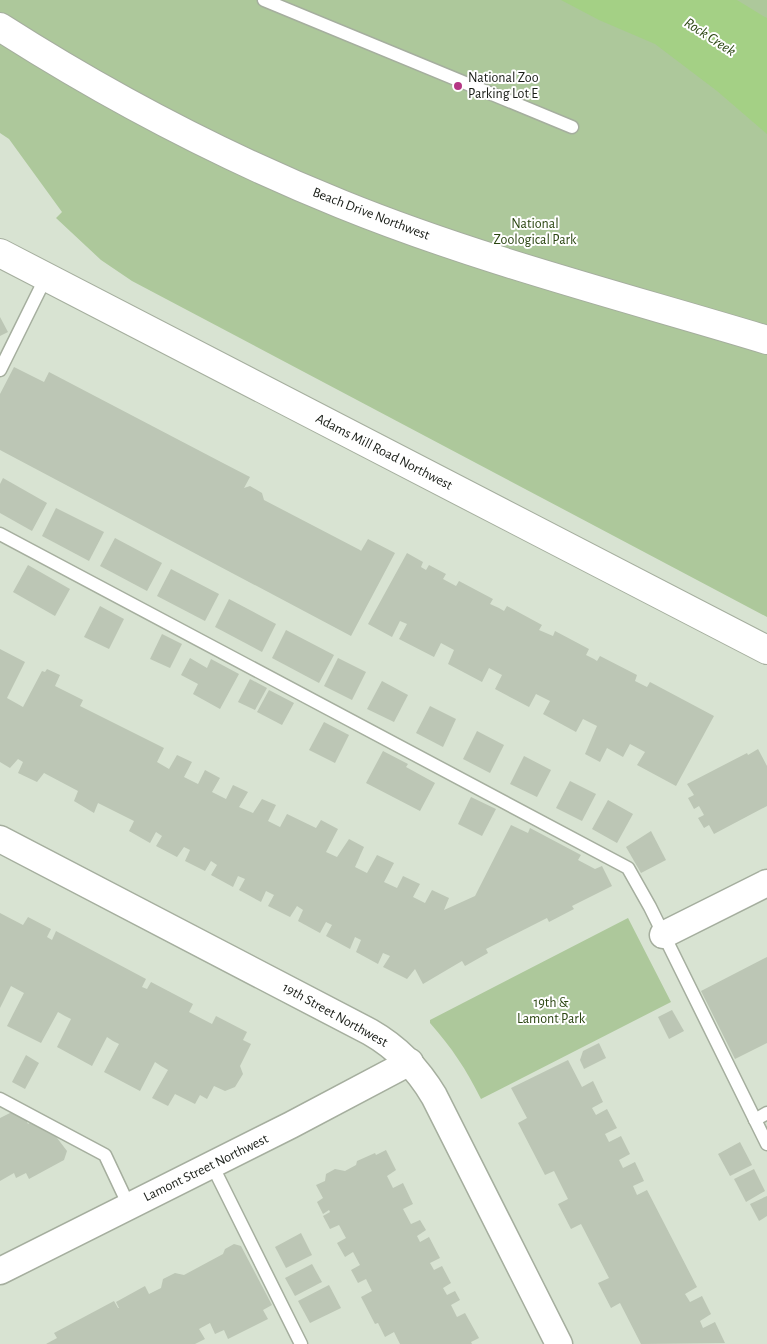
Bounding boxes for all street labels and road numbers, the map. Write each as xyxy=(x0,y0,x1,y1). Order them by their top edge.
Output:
street label: Beach Drive Northwest xyxy=(311,185,432,243)
street label: Adams Mill Road Northwest xyxy=(313,411,455,493)
street label: 19th Street Northwest xyxy=(280,980,390,1050)
street label: Lamont Street Northwest xyxy=(141,1132,271,1204)

